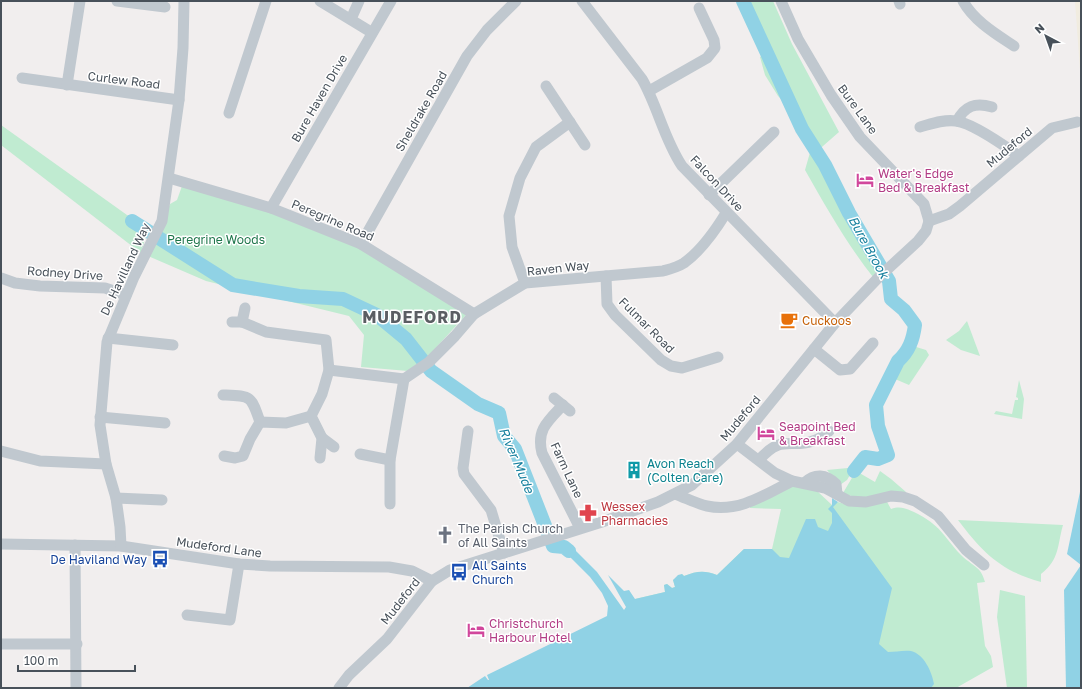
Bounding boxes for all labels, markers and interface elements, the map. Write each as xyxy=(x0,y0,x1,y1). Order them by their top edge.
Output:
north arrow xyxy=(1026,16,1066,56)
text: N xyxy=(1032,20,1047,36)
street label: Bure Haven Drive xyxy=(288,51,350,145)
street label: Curlew Road xyxy=(87,68,161,92)
street label: Sheldrake Road xyxy=(392,68,450,154)
street label: Bure Lane xyxy=(835,81,881,137)
street label: Mudeford xyxy=(983,124,1035,170)
street label: Falcon Drive xyxy=(687,152,747,214)
place label: Water's Edge Bed & Breakfast xyxy=(878,166,970,195)
hotel icon: Water's Edge Bed & Breakfast xyxy=(855,170,875,190)
street label: Peregrine Road xyxy=(289,196,377,244)
water label: Bure Brook xyxy=(845,213,893,282)
street label: De Havilland Way xyxy=(97,220,153,318)
park label: Peregrine Woods xyxy=(167,232,265,247)
street label: Raven Way xyxy=(526,257,590,279)
street label: Rodney Drive xyxy=(26,263,104,283)
street label: Fulmar Road xyxy=(616,294,678,356)
district label: MUDEFORD xyxy=(362,307,462,327)
cafe icon: Cuckoos xyxy=(779,310,799,330)
place label: Cuckoos xyxy=(802,313,851,328)
street label: Mudeford xyxy=(717,392,763,444)
place label: Seapoint Bed & Breakfast xyxy=(779,419,856,448)
hotel icon: Seapoint Bed & Breakfast xyxy=(756,423,776,443)
water label: River Mude xyxy=(496,425,539,497)
street label: Farm Lane xyxy=(548,440,587,500)
place label: Avon Reach (Colten Care) xyxy=(647,456,724,485)
building icon: Avon Reach (Colten Care) xyxy=(624,460,644,480)
place label: Wessex Pharmacies xyxy=(601,499,668,528)
pharmacy icon: Wessex Pharmacies xyxy=(578,503,598,523)
place label: The Parish Church of All Saints xyxy=(458,521,563,550)
church icon: The Parish Church of All Saints xyxy=(435,525,455,545)
street label: Mudeford Lane xyxy=(175,534,263,560)
bus stop icon: De Haviland Way xyxy=(150,549,170,569)
place label: De Haviland Way xyxy=(50,552,147,567)
place label: All Saints Church xyxy=(472,558,527,587)
bus stop icon: All Saints Church xyxy=(449,562,469,582)
street label: Mudeford xyxy=(377,575,423,627)
place label: Christchurch Harbour Hotel xyxy=(489,616,571,645)
hotel icon: Christchurch Harbour Hotel xyxy=(466,620,486,640)
scale bar xyxy=(18,647,135,673)
text: 100 m xyxy=(24,653,58,668)

